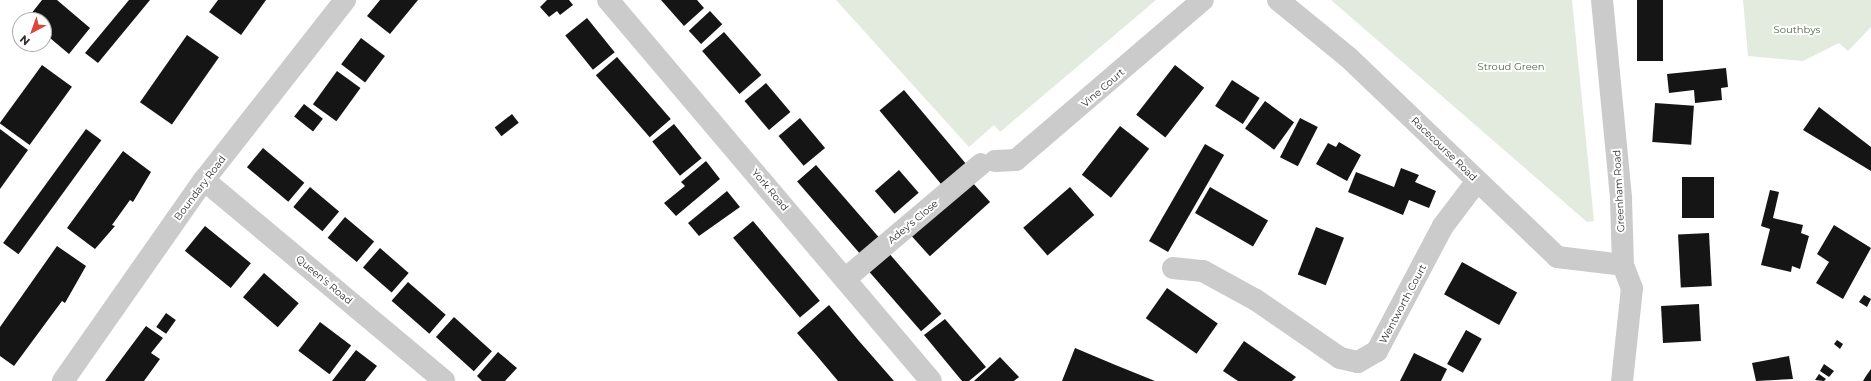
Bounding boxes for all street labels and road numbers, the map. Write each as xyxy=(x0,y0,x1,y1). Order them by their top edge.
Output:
street label: Vine Court xyxy=(1079,66,1127,110)
street label: Racecourse Road xyxy=(1409,115,1479,183)
street label: Greenham Road xyxy=(1611,149,1627,233)
street label: Boundary Road xyxy=(172,153,228,223)
street label: York Road xyxy=(749,167,791,213)
street label: Adey's Close xyxy=(885,198,941,246)
street label: Queen's Road xyxy=(293,253,355,307)
street label: Wentworth Court xyxy=(1377,262,1429,346)

